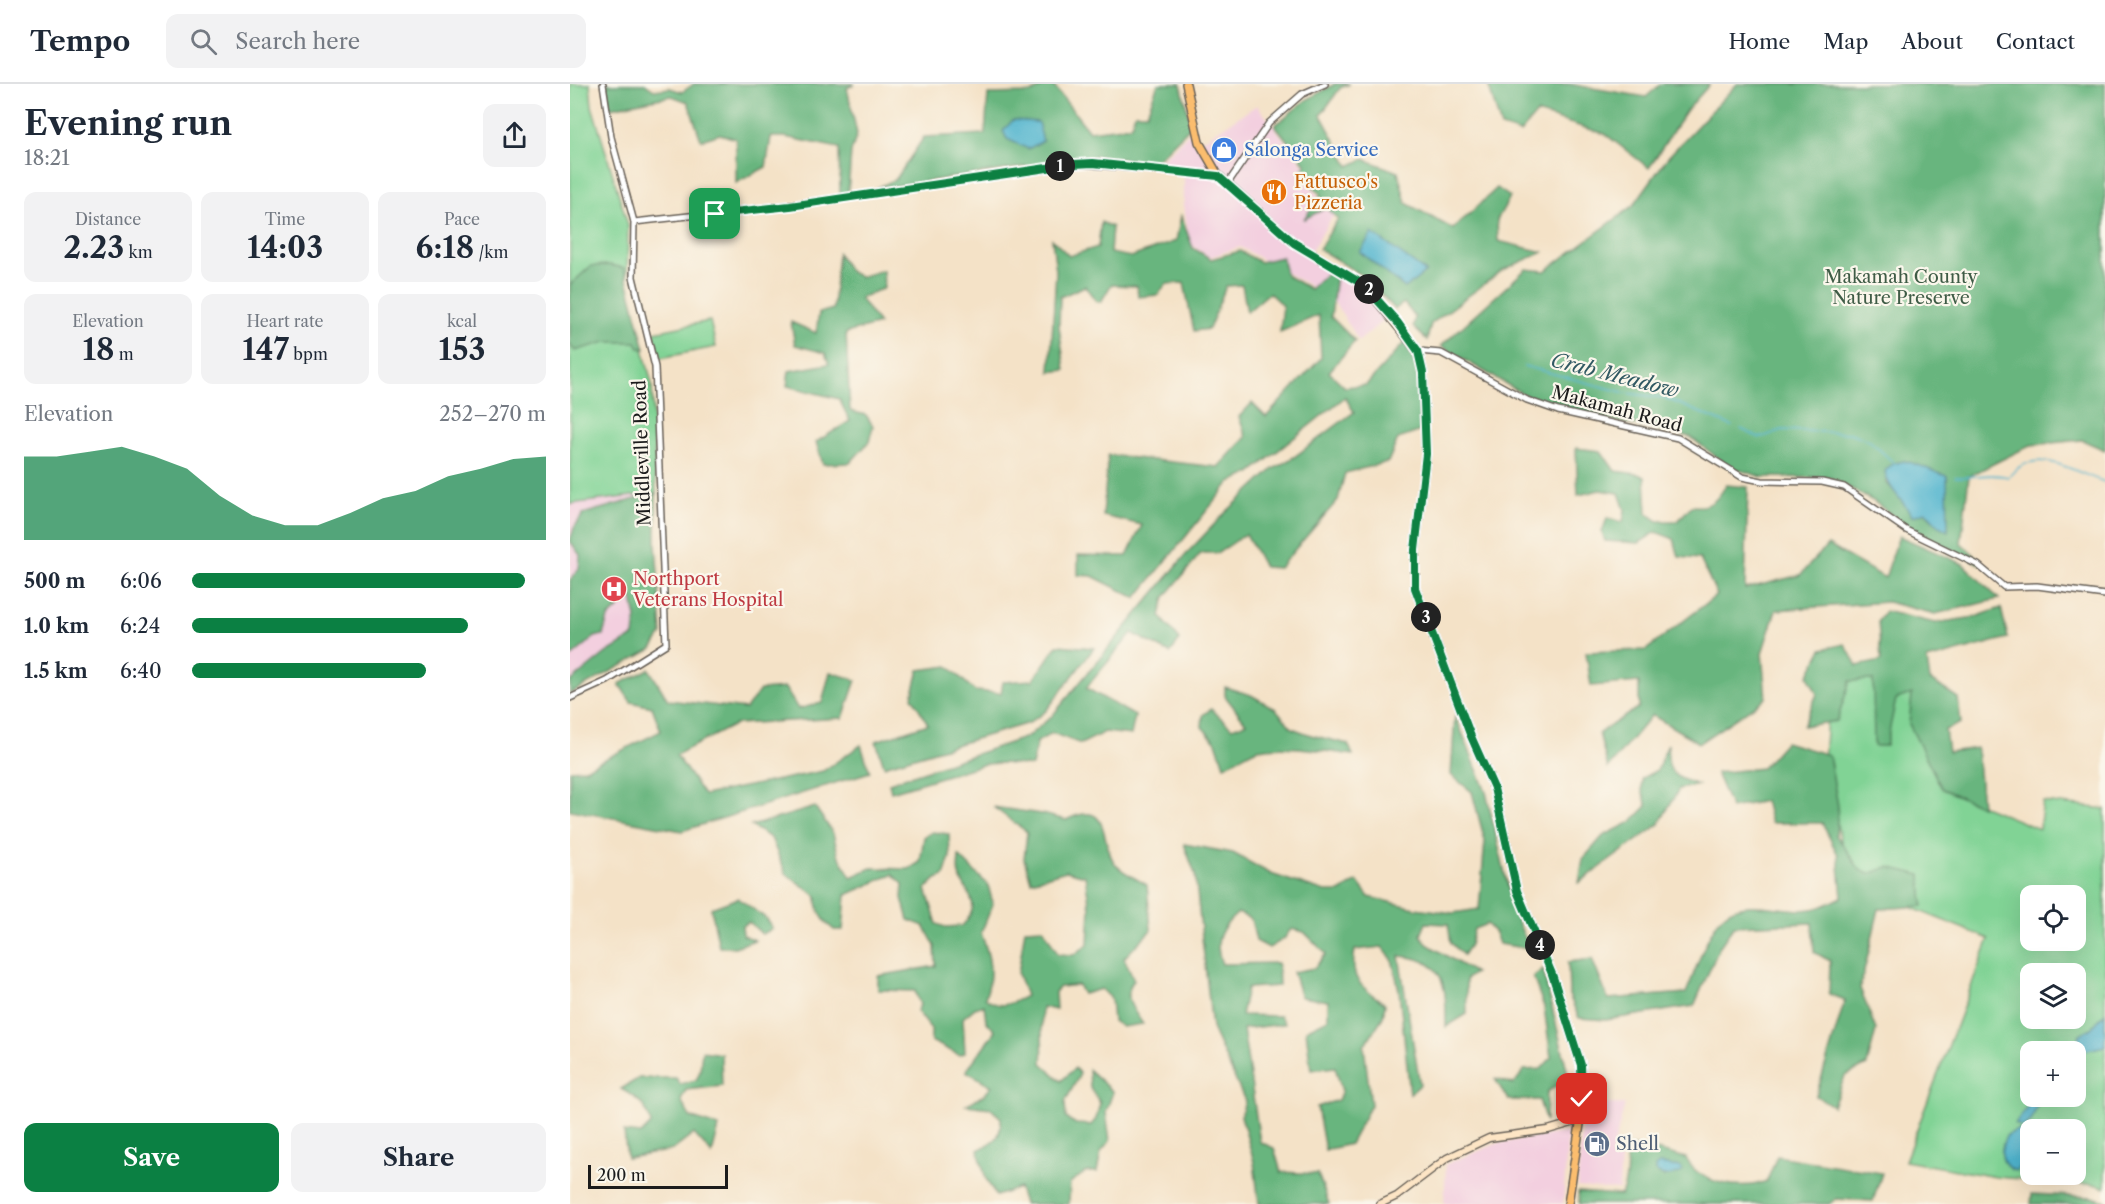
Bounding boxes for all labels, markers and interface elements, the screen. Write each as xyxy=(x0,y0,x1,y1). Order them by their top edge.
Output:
search box xyxy=(166,14,586,68)
text: Tempo xyxy=(30,24,130,58)
icon: search xyxy=(187,25,220,58)
text: Search here xyxy=(235,28,360,55)
text: Home xyxy=(1729,29,1790,54)
text: Map xyxy=(1823,29,1868,54)
text: About xyxy=(1901,29,1963,54)
text: Contact xyxy=(1996,29,2075,54)
text: Evening run xyxy=(24,103,232,144)
button: share xyxy=(483,104,546,167)
shop icon: Salonga Service xyxy=(1209,135,1239,165)
place label: Salonga Service xyxy=(1244,139,1379,161)
text: 18:21 xyxy=(24,146,70,170)
pin: 1 xyxy=(1045,151,1075,181)
text: 1 xyxy=(1056,156,1064,176)
place label: Fattusco's Pizzeria xyxy=(1294,171,1378,214)
restaurant icon: Fattusco's Pizzeria xyxy=(1259,177,1289,207)
pin xyxy=(689,188,740,239)
icon: arrive xyxy=(698,197,731,230)
text: Distance xyxy=(75,209,141,229)
text: Time xyxy=(265,209,305,229)
text: Pace xyxy=(444,209,480,229)
text: 2.23 xyxy=(63,229,124,266)
text: 14:03 xyxy=(247,229,323,266)
text: 6:18 xyxy=(416,229,474,266)
text: km xyxy=(124,242,153,262)
text: /km xyxy=(474,242,509,262)
park label: Makamah County Nature Preserve xyxy=(1824,266,1978,309)
pin: 2 xyxy=(1354,274,1384,304)
text: 2 xyxy=(1364,279,1374,299)
text: Elevation xyxy=(72,311,144,331)
text: Heart rate xyxy=(246,311,324,331)
text: kcal xyxy=(447,311,477,331)
text: 18 xyxy=(82,331,114,368)
text: 147 xyxy=(242,331,289,368)
text: 153 xyxy=(438,331,486,368)
text: m xyxy=(114,344,134,364)
text: bpm xyxy=(289,344,328,364)
water label: Crab Meadow xyxy=(1549,348,1682,403)
street label: Middleville Road xyxy=(628,380,656,526)
street label: Makamah Road xyxy=(1549,381,1685,437)
text: Elevation xyxy=(24,402,113,426)
text: 252–270 m xyxy=(439,402,546,426)
place label: Northport Veterans Hospital xyxy=(632,568,783,611)
text: 500 m xyxy=(24,569,85,593)
text: 6:06 xyxy=(120,569,162,593)
hospital icon: Northport Veterans Hospital xyxy=(599,574,629,604)
pin: 3 xyxy=(1411,602,1441,632)
text: 3 xyxy=(1421,607,1431,627)
text: 1.0 km xyxy=(24,614,89,638)
text: 6:24 xyxy=(120,614,160,638)
text: 1.5 km xyxy=(24,659,88,683)
text: 6:40 xyxy=(120,659,162,683)
map controls xyxy=(2020,885,2086,1185)
button: locate xyxy=(2020,885,2086,951)
pin: 4 xyxy=(1525,930,1555,960)
text: 4 xyxy=(1535,935,1545,955)
button: layers xyxy=(2020,963,2086,1029)
button: + xyxy=(2020,1041,2086,1107)
pin xyxy=(1556,1073,1607,1124)
icon: check xyxy=(1565,1082,1598,1115)
button: − xyxy=(2020,1119,2086,1185)
button: Save xyxy=(24,1123,279,1192)
button: Share xyxy=(291,1123,546,1192)
fuel station icon: Shell xyxy=(1582,1129,1612,1159)
place label: Shell xyxy=(1616,1133,1659,1155)
scale bar xyxy=(588,1162,728,1190)
text: 200 m xyxy=(597,1165,646,1185)

